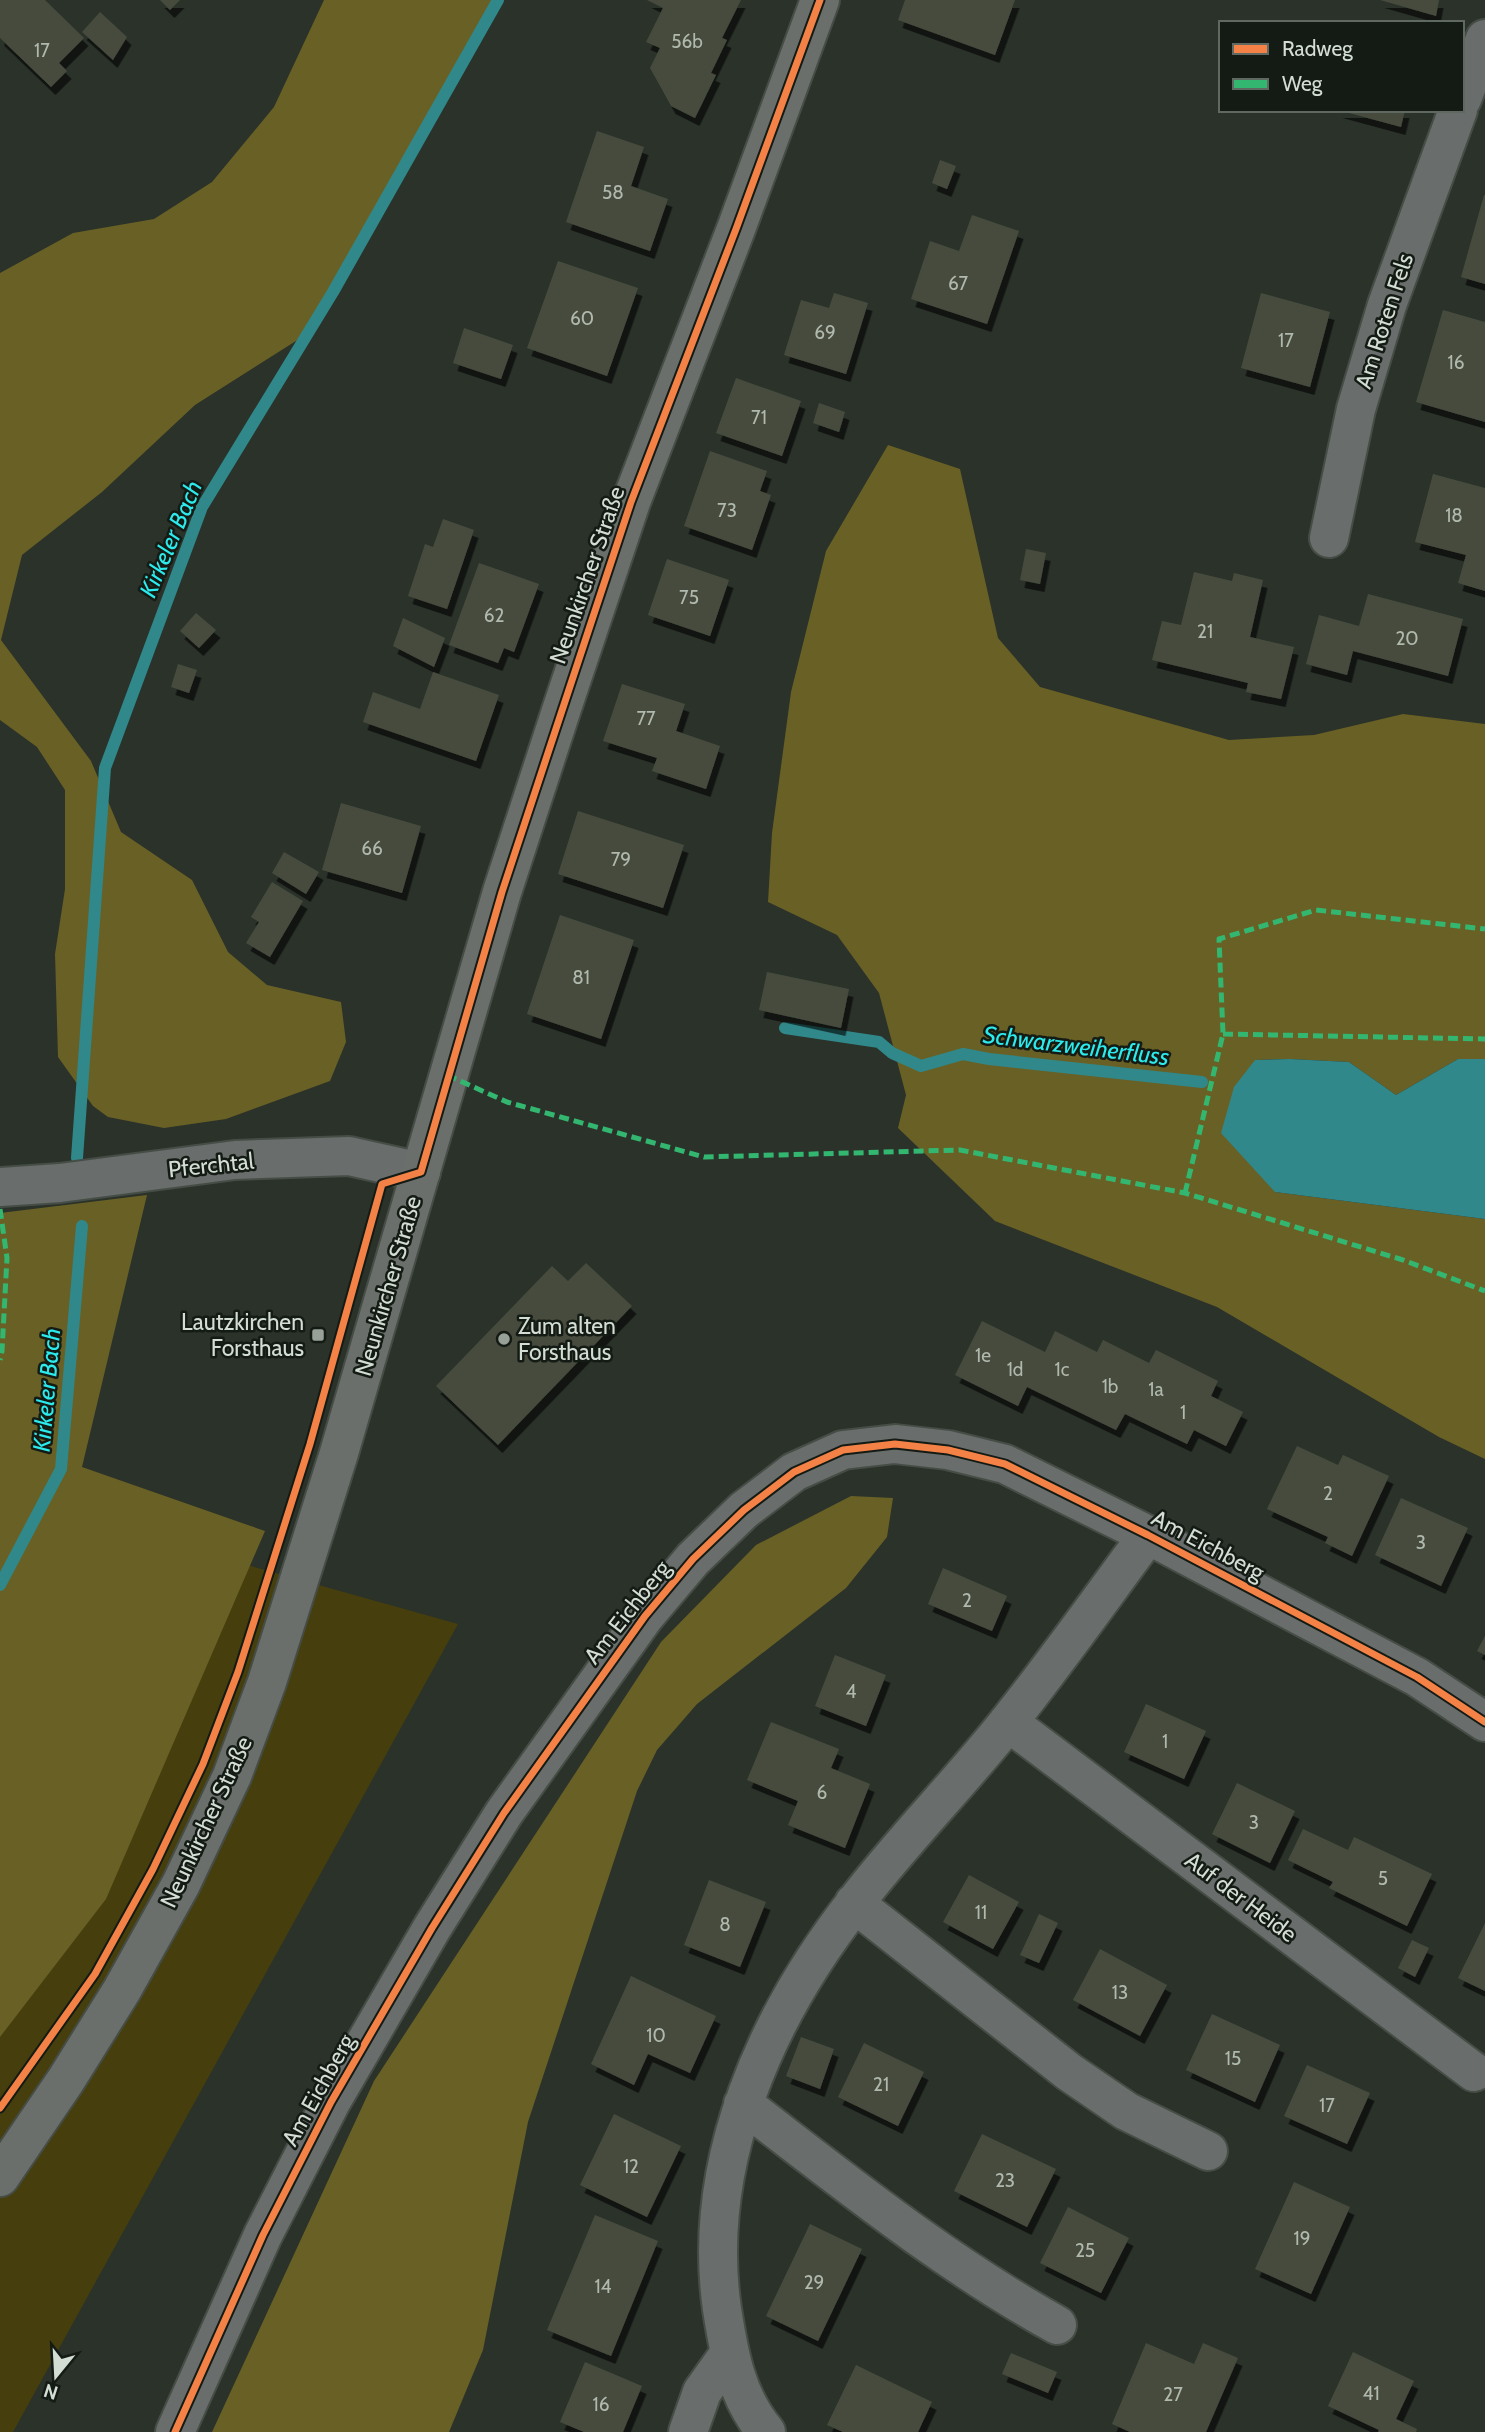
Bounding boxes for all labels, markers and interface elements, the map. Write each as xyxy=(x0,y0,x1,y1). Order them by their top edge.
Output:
legend xyxy=(1219,21,1464,112)
house number: 56b xyxy=(671,30,703,53)
text: Radweg xyxy=(1282,36,1353,61)
house number: 17 xyxy=(34,39,50,62)
text: Weg xyxy=(1282,71,1323,96)
house number: 58 xyxy=(602,181,624,204)
street label: Am Roten Fels xyxy=(1349,250,1419,392)
house number: 67 xyxy=(948,272,969,295)
house number: 60 xyxy=(570,307,594,330)
house number: 69 xyxy=(814,321,836,344)
house number: 17 xyxy=(1278,329,1294,352)
house number: 16 xyxy=(1448,351,1465,374)
house number: 71 xyxy=(751,406,767,429)
water label: Kirkeler Bach xyxy=(133,476,208,602)
street label: Neunkircher Straße xyxy=(544,482,631,667)
house number: 73 xyxy=(717,499,737,522)
house number: 18 xyxy=(1445,504,1463,527)
house number: 75 xyxy=(679,586,699,609)
house number: 62 xyxy=(484,604,504,627)
house number: 21 xyxy=(1197,620,1213,643)
house number: 20 xyxy=(1395,627,1419,650)
house number: 77 xyxy=(636,707,656,730)
house number: 66 xyxy=(361,837,383,860)
house number: 79 xyxy=(611,848,631,871)
house number: 81 xyxy=(572,966,590,989)
water label: Schwarzweiherfluss xyxy=(981,1020,1171,1071)
street label: Pferchtal xyxy=(167,1147,256,1183)
street label: Neunkircher Straße xyxy=(349,1193,427,1379)
place label: Lautzkirchen Forsthaus xyxy=(181,1308,304,1362)
place label: Zum alten Forsthaus xyxy=(518,1312,616,1366)
water label: Kirkeler Bach xyxy=(27,1327,66,1453)
marker: Lautzkirchen Forsthaus xyxy=(310,1327,326,1343)
marker: Zum alten Forsthaus xyxy=(496,1331,512,1347)
house number: 1e xyxy=(975,1344,991,1367)
house number: 1d xyxy=(1007,1358,1023,1381)
house number: 1c xyxy=(1055,1358,1070,1381)
house number: 1b xyxy=(1102,1375,1118,1398)
house number: 1a xyxy=(1148,1378,1164,1401)
house number: 1 xyxy=(1180,1401,1186,1424)
house number: 2 xyxy=(1323,1482,1333,1505)
street label: Am Eichberg xyxy=(1147,1504,1270,1587)
house number: 3 xyxy=(1416,1531,1426,1554)
street label: Am Eichberg xyxy=(578,1554,676,1669)
house number: 2 xyxy=(962,1589,972,1612)
house number: 4 xyxy=(846,1680,857,1703)
house number: 1 xyxy=(1162,1730,1168,1753)
street label: Neunkircher Straße xyxy=(154,1732,258,1912)
house number: 6 xyxy=(817,1781,827,1804)
house number: 3 xyxy=(1249,1811,1259,1834)
street label: Auf der Heide xyxy=(1180,1846,1303,1948)
house number: 5 xyxy=(1378,1867,1388,1890)
house number: 11 xyxy=(975,1901,987,1924)
house number: 8 xyxy=(719,1913,731,1936)
house number: 13 xyxy=(1112,1981,1128,2004)
house number: 10 xyxy=(646,2024,666,2047)
street label: Am Eichberg xyxy=(276,2029,360,2151)
house number: 15 xyxy=(1225,2047,1241,2070)
house number: 21 xyxy=(873,2073,889,2096)
house number: 17 xyxy=(1319,2094,1335,2117)
house number: 12 xyxy=(623,2155,639,2178)
house number: 23 xyxy=(995,2169,1015,2192)
house number: 19 xyxy=(1294,2227,1311,2250)
house number: 25 xyxy=(1075,2239,1095,2262)
house number: 29 xyxy=(804,2271,824,2294)
house number: 14 xyxy=(594,2275,612,2298)
north arrow xyxy=(21,2341,91,2411)
text: N xyxy=(41,2379,61,2405)
house number: 41 xyxy=(1362,2382,1380,2405)
house number: 27 xyxy=(1163,2383,1183,2406)
house number: 16 xyxy=(593,2393,610,2416)

